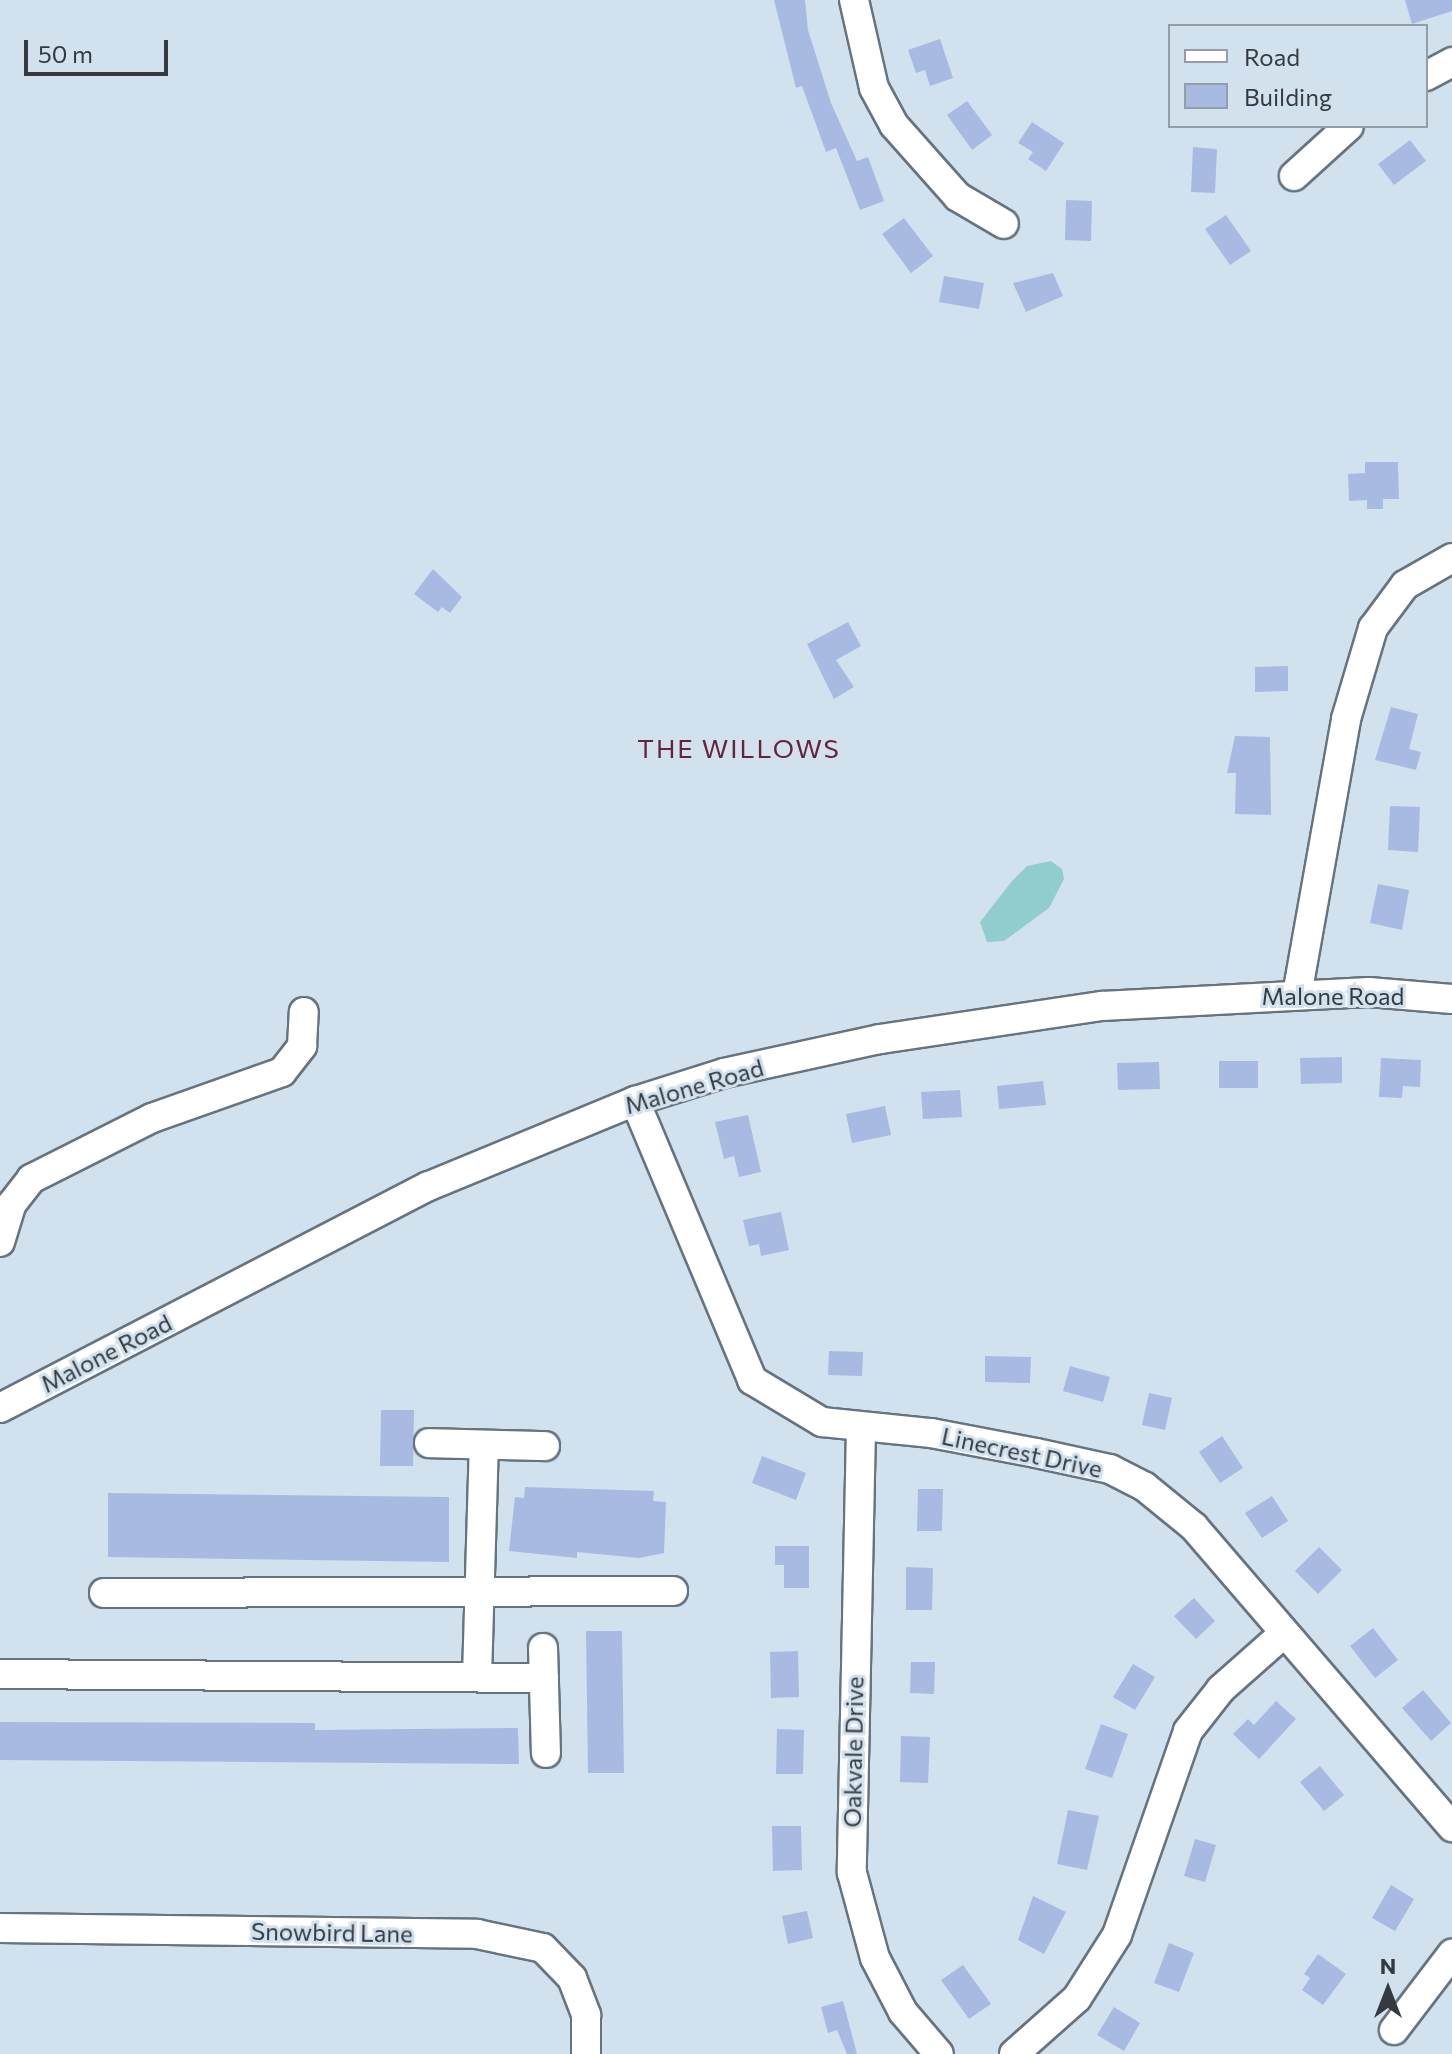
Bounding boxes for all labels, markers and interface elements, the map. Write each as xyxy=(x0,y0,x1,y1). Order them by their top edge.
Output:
scale bar xyxy=(28,24,172,74)
legend xyxy=(1168,24,1428,128)
text: 50 m xyxy=(38,39,93,68)
text: Road xyxy=(1244,42,1300,71)
text: Building xyxy=(1244,82,1332,111)
district label: THE WILLOWS xyxy=(637,732,841,764)
street label: Malone Road xyxy=(1262,982,1404,1010)
street label: Malone Road xyxy=(621,1052,767,1120)
street label: Malone Road xyxy=(36,1308,176,1398)
street label: Linecrest Drive xyxy=(939,1421,1105,1483)
street label: Oakvale Drive xyxy=(837,1676,869,1828)
street label: Snowbird Lane xyxy=(251,1916,413,1948)
north arrow xyxy=(1348,1950,1428,2030)
text: N xyxy=(1380,1952,1396,1979)

